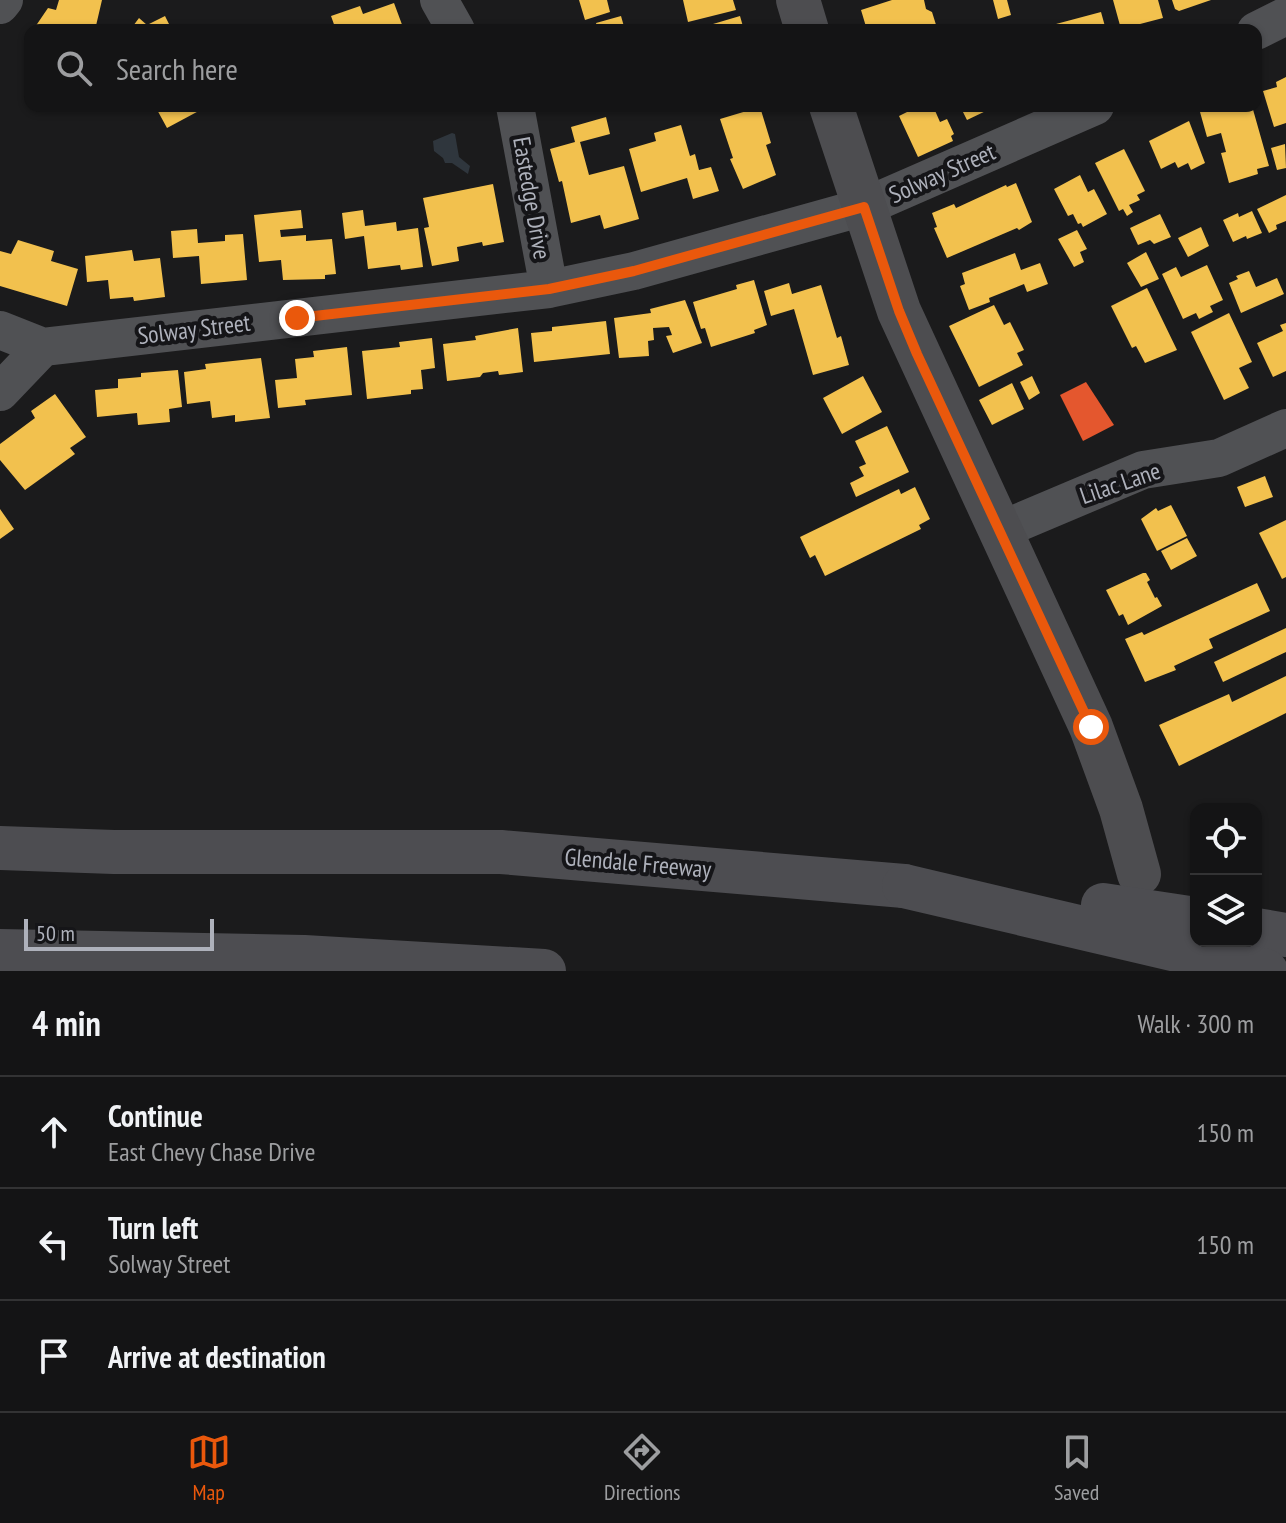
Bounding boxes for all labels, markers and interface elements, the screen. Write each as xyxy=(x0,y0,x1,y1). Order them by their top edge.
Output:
search box xyxy=(24,24,1262,112)
icon: search xyxy=(52,46,96,90)
text: Search here xyxy=(116,49,238,88)
street label: Eastedge Drive xyxy=(506,134,558,262)
street label: Solway Street xyxy=(884,136,1000,210)
route end xyxy=(279,300,315,336)
street label: Solway Street xyxy=(136,307,252,351)
street label: Lilac Lane xyxy=(1076,455,1164,511)
route start xyxy=(1073,709,1109,745)
map controls xyxy=(1190,803,1262,947)
button: locate xyxy=(1190,803,1262,875)
street label: Glendale Freeway xyxy=(563,841,713,885)
button: layers xyxy=(1190,875,1262,947)
scale bar xyxy=(24,915,214,951)
text: 50 m xyxy=(36,919,75,947)
text: 4 min xyxy=(32,1001,101,1045)
text: Walk · 300 m xyxy=(1137,1007,1254,1040)
text: Continue xyxy=(108,1096,203,1135)
icon: ahead xyxy=(32,1110,76,1154)
text: 150 m xyxy=(1196,1116,1254,1149)
text: East Chevy Chase Drive xyxy=(108,1135,316,1168)
text: Turn left xyxy=(108,1208,198,1247)
icon: left xyxy=(32,1222,76,1266)
text: 150 m xyxy=(1196,1228,1254,1261)
text: Solway Street xyxy=(108,1247,231,1280)
icon: arrive xyxy=(32,1334,76,1378)
text: Arrive at destination xyxy=(108,1337,326,1376)
tab: Map xyxy=(187,1430,231,1506)
tab: Directions xyxy=(604,1430,681,1506)
tab: Saved xyxy=(1054,1430,1099,1506)

